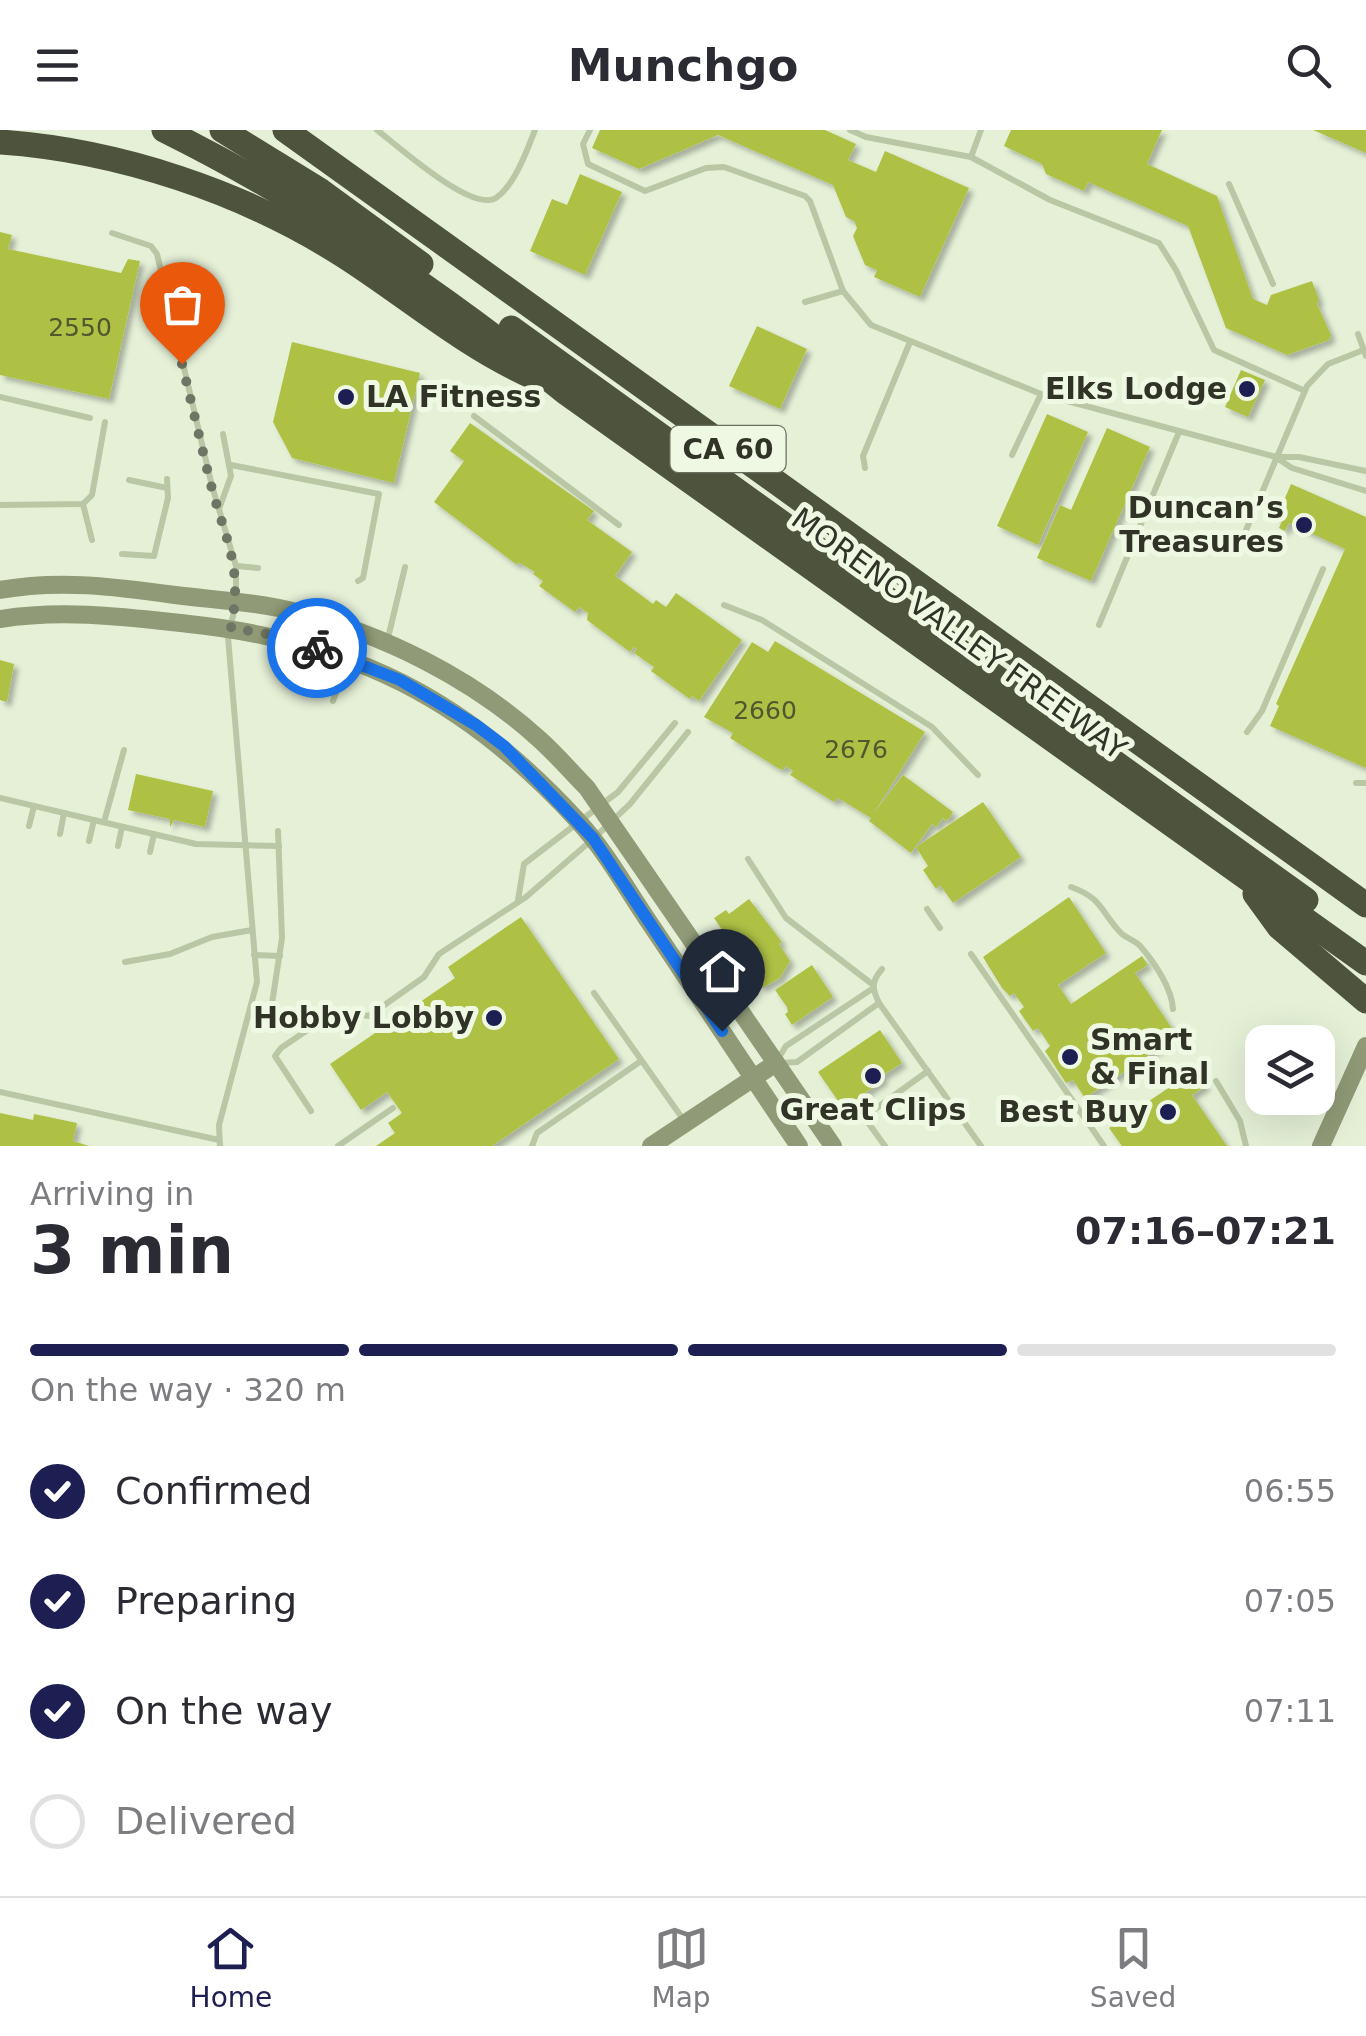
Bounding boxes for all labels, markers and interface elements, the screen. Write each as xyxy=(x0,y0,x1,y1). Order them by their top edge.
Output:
icon: menu xyxy=(30,38,85,93)
icon: search xyxy=(1281,38,1336,93)
text: Munchgo xyxy=(568,39,798,92)
pin xyxy=(140,262,225,365)
icon: bag xyxy=(155,277,210,332)
house number: 2550 xyxy=(48,313,112,342)
place label: Elks Lodge xyxy=(1045,371,1227,406)
marker: Elks Lodge xyxy=(1236,378,1258,400)
place label: LA Fitness xyxy=(366,379,541,414)
marker: LA Fitness xyxy=(335,386,357,408)
road number: CA 60 xyxy=(670,426,786,472)
place label: Duncan’s Treasures xyxy=(1119,490,1284,559)
street label: MORENO VALLEY FREEWAY xyxy=(785,500,1134,767)
marker: Duncan’s Treasures xyxy=(1293,514,1315,536)
courier xyxy=(267,598,367,698)
icon: bike xyxy=(290,621,345,676)
house number: 2660 xyxy=(733,696,797,725)
house number: 2676 xyxy=(824,735,888,764)
pin xyxy=(680,929,765,1032)
icon: home xyxy=(695,944,750,999)
place label: Hobby Lobby xyxy=(253,1000,474,1035)
marker: Hobby Lobby xyxy=(483,1007,505,1029)
place label: Smart & Final xyxy=(1090,1022,1209,1091)
map controls xyxy=(1245,1025,1335,1115)
button: layers xyxy=(1245,1025,1335,1115)
marker: Smart & Final xyxy=(1059,1046,1081,1068)
marker: Great Clips xyxy=(862,1065,884,1087)
place label: Great Clips xyxy=(780,1092,966,1127)
place label: Best Buy xyxy=(998,1094,1148,1129)
marker: Best Buy xyxy=(1157,1101,1179,1123)
text: Arriving in xyxy=(30,1175,194,1213)
text: 07:16–07:21 xyxy=(1075,1209,1336,1253)
text: 3 min xyxy=(30,1213,234,1288)
text: On the way · 320 m xyxy=(30,1371,346,1409)
icon: check xyxy=(30,1464,85,1519)
text: Confirmed xyxy=(115,1469,312,1513)
text: 06:55 xyxy=(1244,1472,1336,1510)
icon: check xyxy=(30,1574,85,1629)
text: Preparing xyxy=(115,1579,297,1623)
text: 07:05 xyxy=(1244,1582,1336,1620)
icon: check xyxy=(30,1684,85,1739)
text: On the way xyxy=(115,1689,332,1733)
text: 07:11 xyxy=(1244,1692,1336,1730)
text: Delivered xyxy=(115,1799,297,1843)
tab: Home xyxy=(190,1921,272,2014)
tab: Map xyxy=(652,1921,711,2014)
tab: Saved xyxy=(1090,1921,1176,2014)

